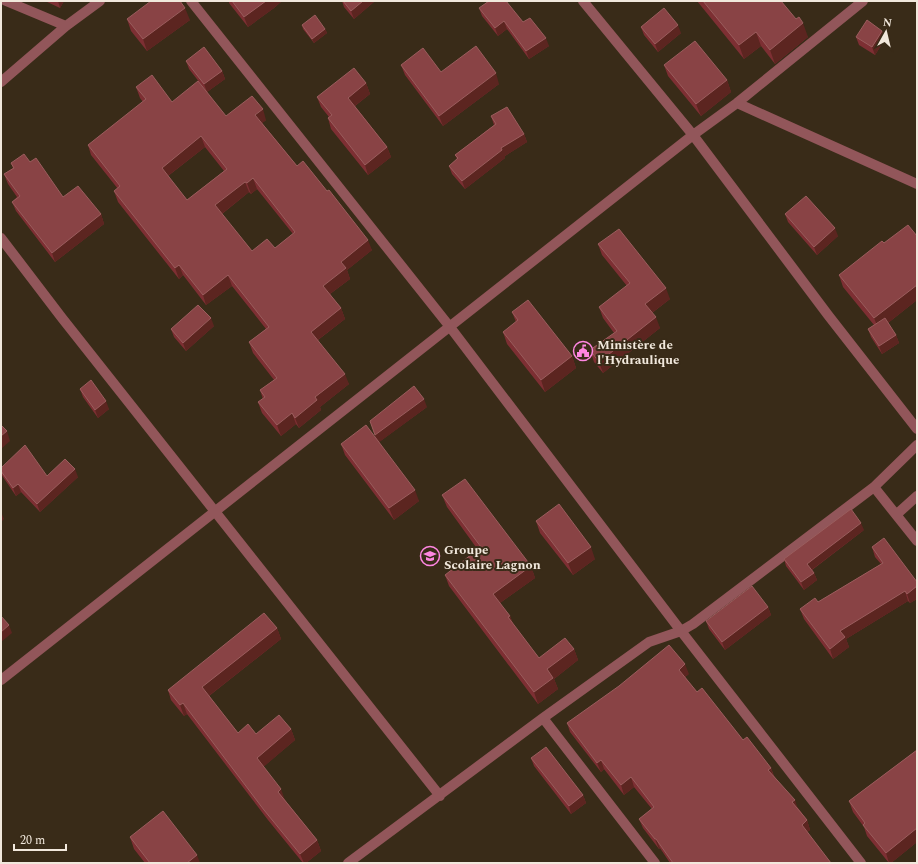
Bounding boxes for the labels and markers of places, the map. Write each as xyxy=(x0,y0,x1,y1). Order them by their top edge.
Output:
place label: Ministère de l'Hydraulique xyxy=(597,335,679,370)
public building icon: Ministère de l'Hydraulique xyxy=(572,340,594,362)
place label: Groupe Scolaire Lagnon xyxy=(444,540,541,575)
school or university icon: Groupe Scolaire Lagnon xyxy=(419,545,441,567)

